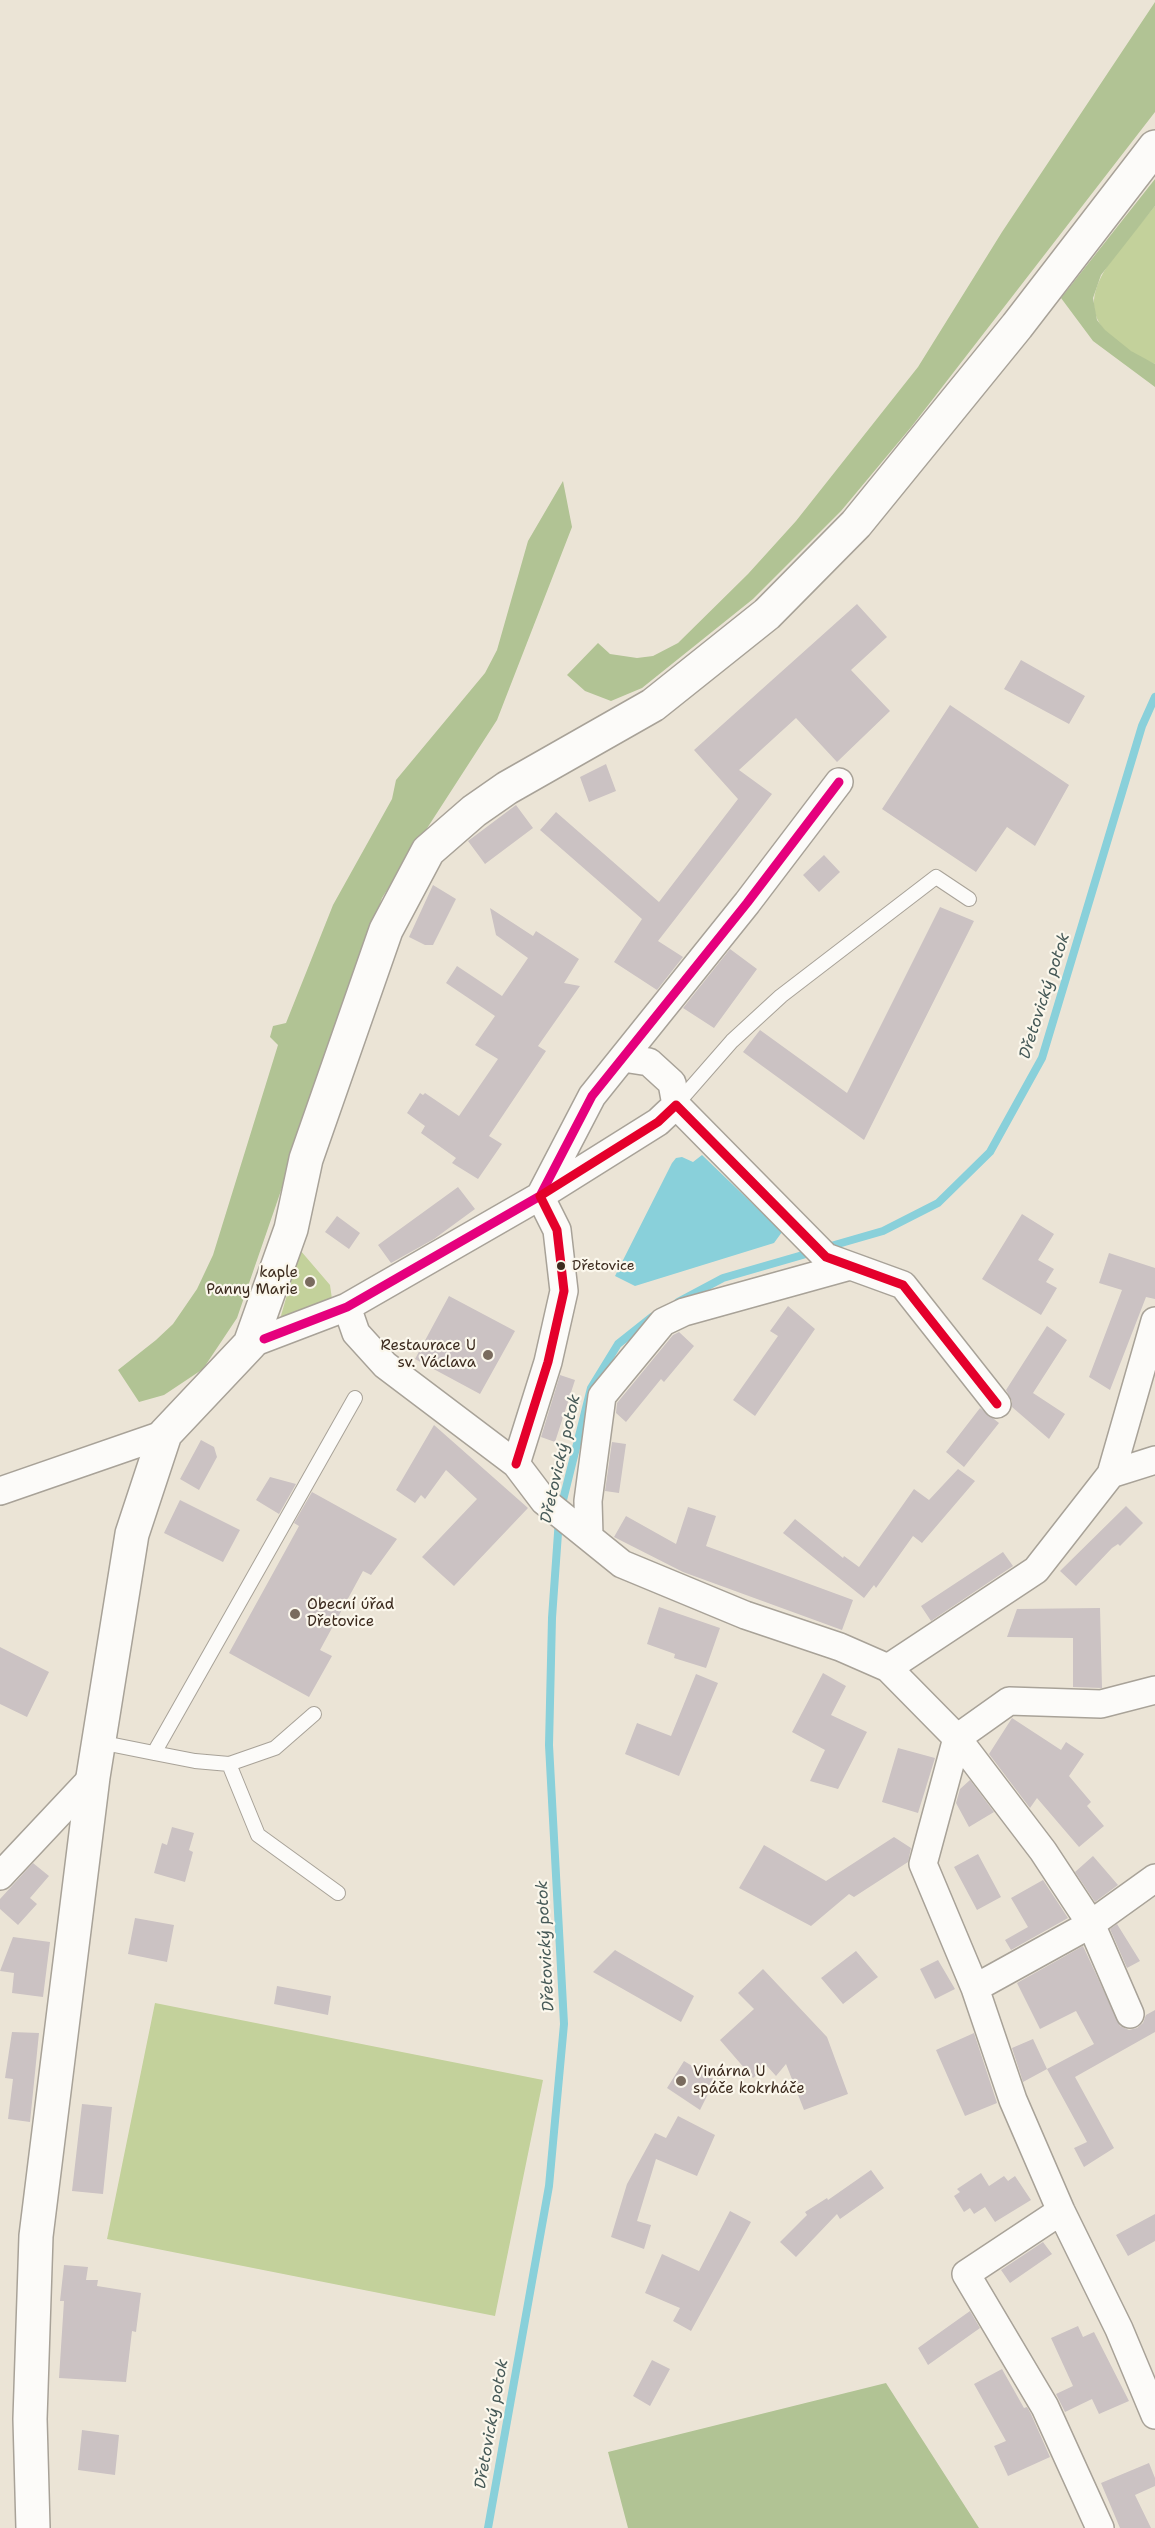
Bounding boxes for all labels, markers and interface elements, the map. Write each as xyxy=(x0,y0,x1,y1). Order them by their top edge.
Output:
water label: Dřetovický potok xyxy=(1016,931,1074,1061)
place label: Dřetovice xyxy=(572,1258,635,1274)
marker: Dřetovice xyxy=(555,1260,567,1272)
place label: kaple Panny Marie xyxy=(206,1264,298,1299)
marker: kaple Panny Marie xyxy=(303,1275,317,1289)
place label: Restaurace U sv. Václava xyxy=(380,1337,476,1372)
marker: Restaurace U sv. Václava xyxy=(481,1348,495,1362)
water label: Dřetovický potok xyxy=(537,1393,585,1525)
place label: Obecní úřad Dřetovice xyxy=(307,1596,394,1631)
marker: Obecní úřad Dřetovice xyxy=(288,1607,302,1621)
water label: Dřetovický potok xyxy=(533,1880,559,2012)
place label: Vinárna U spáče kokrháče xyxy=(693,2063,805,2098)
marker: Vinárna U spáče kokrháče xyxy=(674,2074,688,2088)
water label: Dřetovický potok xyxy=(471,2358,513,2490)

